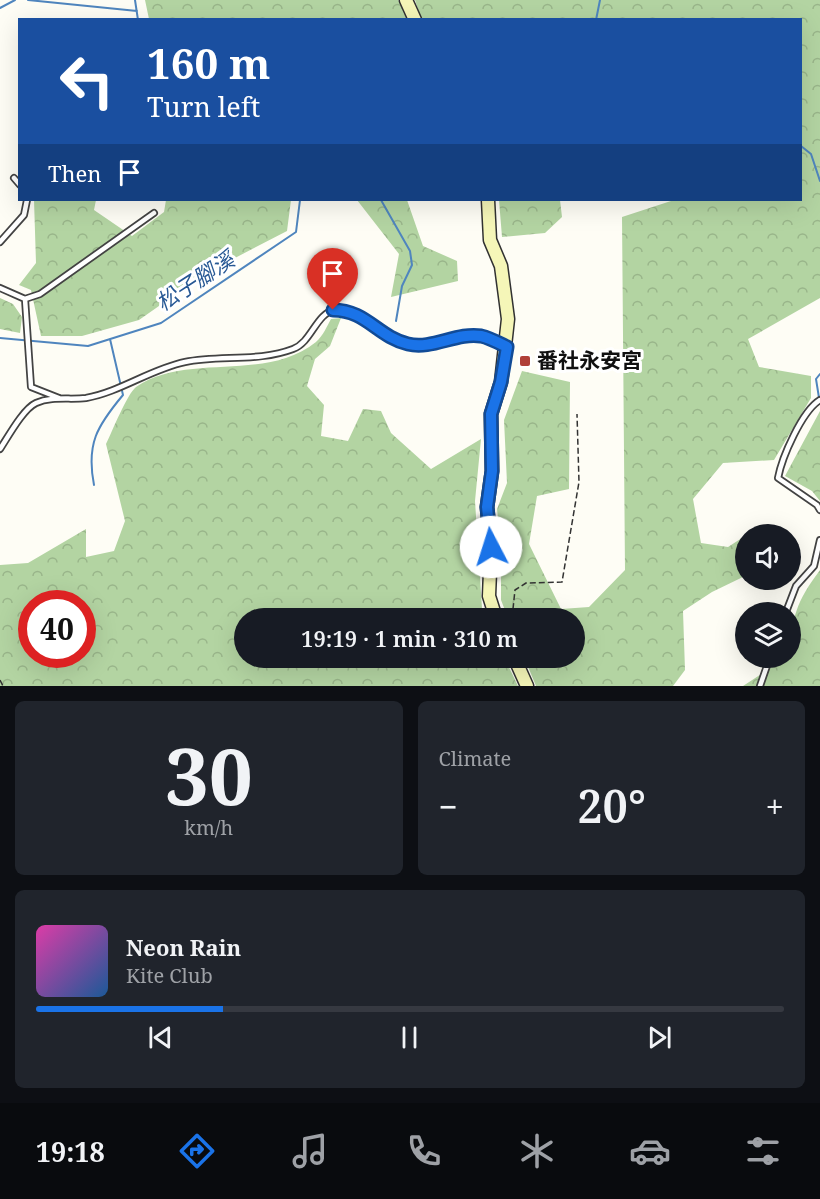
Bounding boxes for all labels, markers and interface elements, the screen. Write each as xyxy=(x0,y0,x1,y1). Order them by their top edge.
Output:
text: 160 m xyxy=(147,34,271,91)
icon: left xyxy=(48,42,126,120)
text: Turn left xyxy=(147,88,260,125)
icon: arrive xyxy=(113,156,146,189)
text: Then xyxy=(48,158,101,188)
water label: 松子腳溪 xyxy=(149,242,242,317)
pin xyxy=(307,248,358,310)
icon: arrive xyxy=(316,257,349,290)
place label: 番社永安宮 xyxy=(537,346,642,374)
marker: 番社永安宮 xyxy=(518,354,532,368)
position arrow xyxy=(459,515,523,579)
map controls xyxy=(735,524,801,668)
button: sound xyxy=(735,524,801,590)
speed limit sign: 40 xyxy=(18,590,96,668)
button: layers xyxy=(735,602,801,668)
text: 19:19 · 1 min · 310 m xyxy=(301,623,518,653)
text: 30 xyxy=(165,722,253,828)
text: Climate xyxy=(439,745,511,772)
text: 20° xyxy=(577,775,646,836)
text: − xyxy=(439,784,458,829)
text: + xyxy=(766,784,784,829)
text: km/h xyxy=(184,814,233,841)
text: Neon Rain xyxy=(126,932,241,962)
text: Kite Club xyxy=(126,962,213,989)
icon: previous xyxy=(144,1021,177,1054)
icon: pause xyxy=(393,1021,426,1054)
icon: next xyxy=(643,1021,676,1054)
icon: directions xyxy=(176,1130,218,1172)
icon: music xyxy=(289,1130,331,1172)
icon: phone xyxy=(403,1130,445,1172)
icon: climate xyxy=(516,1130,558,1172)
icon: car xyxy=(629,1130,671,1172)
icon: filters xyxy=(742,1130,784,1172)
text: 19:18 xyxy=(36,1133,105,1170)

